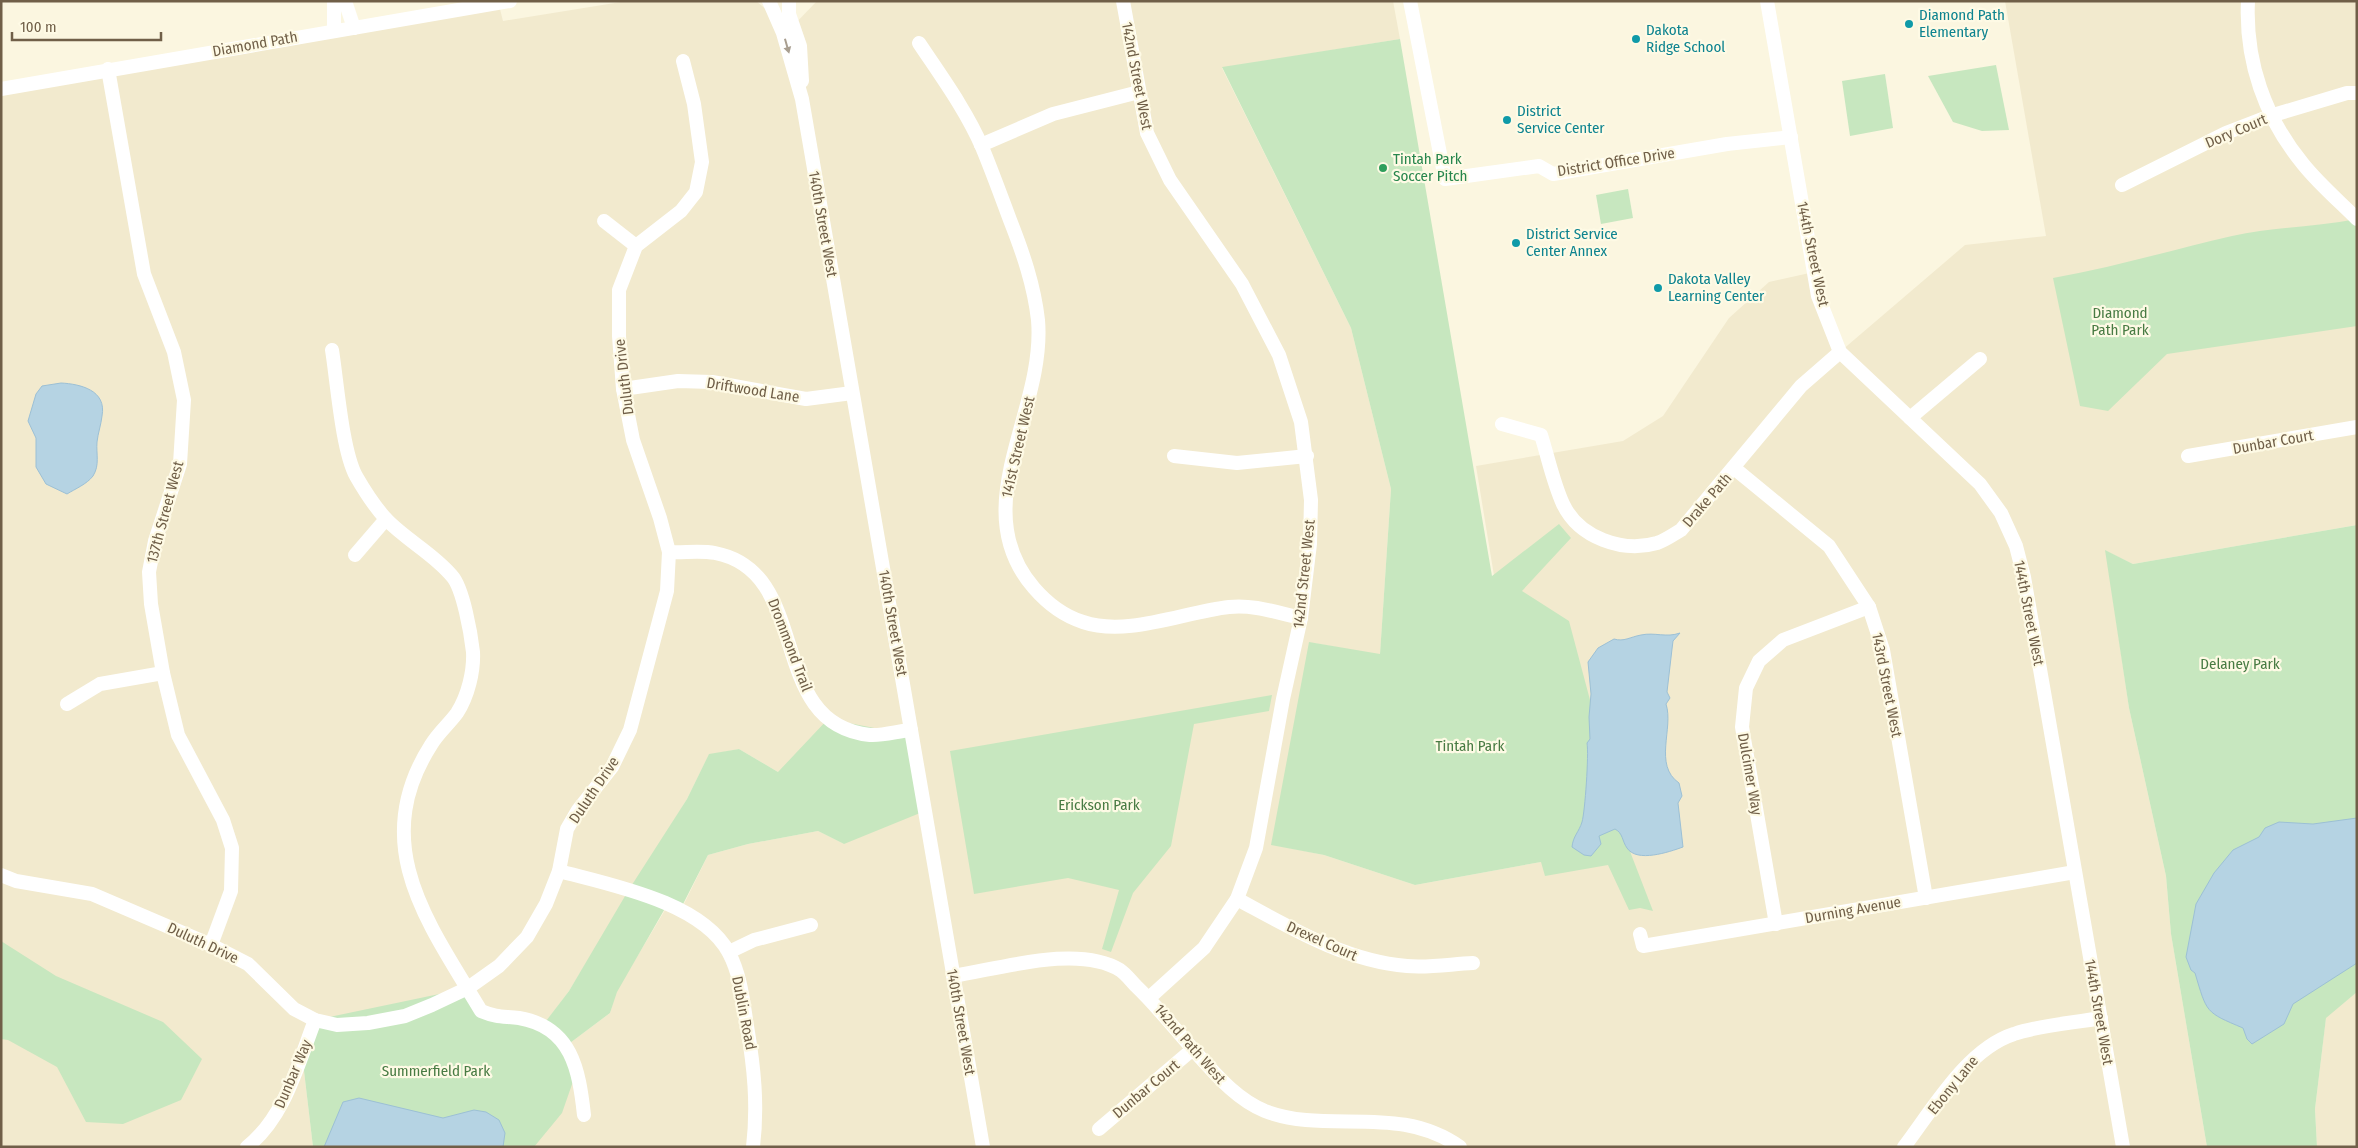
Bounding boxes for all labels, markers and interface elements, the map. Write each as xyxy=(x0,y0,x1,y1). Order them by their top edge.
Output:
place label: Diamond Path Elementary xyxy=(1919,6,2005,41)
scale bar xyxy=(12,10,161,42)
text: 100 m xyxy=(20,18,57,36)
marker: Diamond Path Elementary xyxy=(1903,18,1915,30)
street label: 142nd Street West xyxy=(1118,21,1156,131)
place label: Dakota Ridge School xyxy=(1646,21,1725,56)
street label: Diamond Path xyxy=(211,28,299,60)
marker: Dakota Ridge School xyxy=(1630,33,1642,45)
one-way arrow xyxy=(783,39,791,54)
place label: District Service Center xyxy=(1517,102,1605,137)
street label: Dory Court xyxy=(2202,110,2270,152)
marker: District Service Center xyxy=(1501,114,1513,126)
street label: District Office Drive xyxy=(1556,144,1676,180)
place label: Tintah Park Soccer Pitch xyxy=(1393,150,1467,185)
marker: Tintah Park Soccer Pitch xyxy=(1377,162,1389,174)
street label: 140th Street West xyxy=(805,170,841,279)
street label: 144th Street West xyxy=(1793,200,1833,308)
place label: District Service Center Annex xyxy=(1526,225,1618,260)
marker: District Service Center Annex xyxy=(1510,237,1522,249)
place label: Dakota Valley Learning Center xyxy=(1668,270,1765,305)
marker: Dakota Valley Learning Center xyxy=(1652,282,1664,294)
park label: Diamond Path Park xyxy=(2091,304,2149,339)
street label: Duluth Drive xyxy=(610,338,638,416)
street label: Driftwood Lane xyxy=(705,374,801,406)
street label: 141st Street West xyxy=(998,395,1038,499)
street label: Dunbar Court xyxy=(2231,426,2315,458)
street label: 137th Street West xyxy=(143,459,187,565)
street label: Drake Path xyxy=(1679,469,1735,531)
street label: 142nd Street West xyxy=(1289,519,1319,629)
street label: 144th Street West xyxy=(2010,559,2048,667)
street label: 140th Street West xyxy=(875,569,911,678)
street label: Drommond Trail xyxy=(764,596,816,694)
street label: 143rd Street West xyxy=(1868,631,1906,739)
park label: Delaney Park xyxy=(2200,655,2280,673)
street label: Dulcimer Way xyxy=(1734,732,1766,817)
park label: Tintah Park xyxy=(1436,737,1504,755)
street label: Duluth Drive xyxy=(565,753,623,827)
park label: Erickson Park xyxy=(1058,796,1140,814)
street label: Durning Avenue xyxy=(1804,893,1902,927)
street label: Drexel Court xyxy=(1284,917,1360,965)
street label: Duluth Drive xyxy=(165,919,241,967)
street label: 144th Street West xyxy=(2081,958,2117,1066)
street label: 140th Street West xyxy=(943,968,979,1077)
street label: Dublin Road xyxy=(728,975,760,1051)
street label: 142nd Path West xyxy=(1151,1001,1230,1088)
street label: Dunbar Way xyxy=(270,1037,316,1111)
street label: Ebony Lane xyxy=(1924,1052,1982,1118)
street label: Dunbar Court xyxy=(1109,1056,1183,1122)
park label: Summerfield Park xyxy=(382,1062,490,1080)

